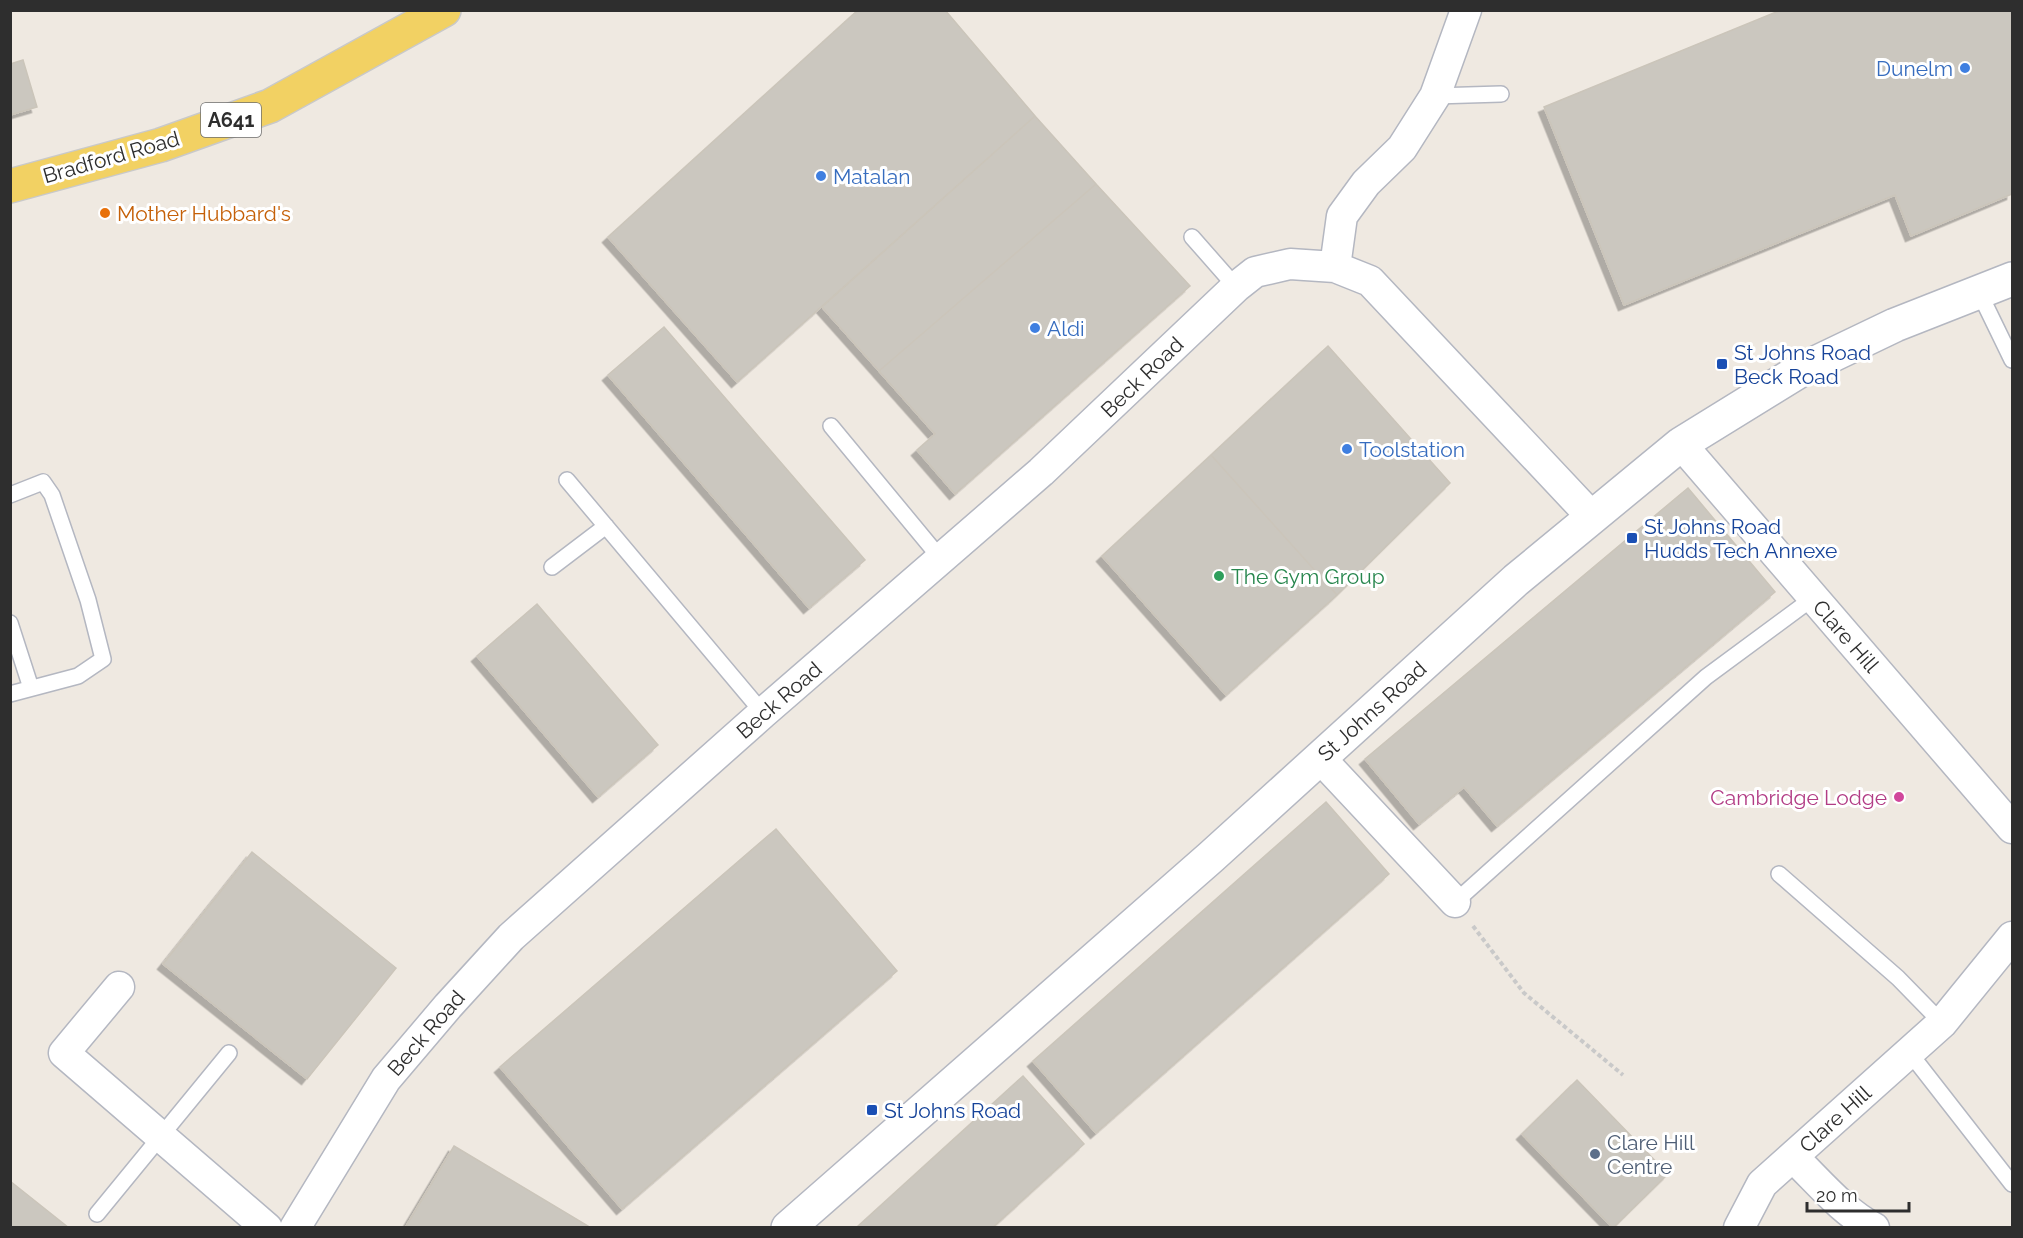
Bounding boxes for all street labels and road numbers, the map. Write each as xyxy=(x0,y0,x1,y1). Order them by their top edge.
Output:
road number: A641 xyxy=(201,103,261,137)
street label: Bradford Road xyxy=(40,126,182,188)
street label: Beck Road xyxy=(1096,332,1188,422)
street label: Clare Hill xyxy=(1808,595,1884,678)
street label: Beck Road xyxy=(731,656,827,744)
street label: St Johns Road xyxy=(1313,656,1431,766)
street label: Beck Road xyxy=(382,985,470,1081)
street label: Clare Hill xyxy=(1794,1080,1876,1158)

